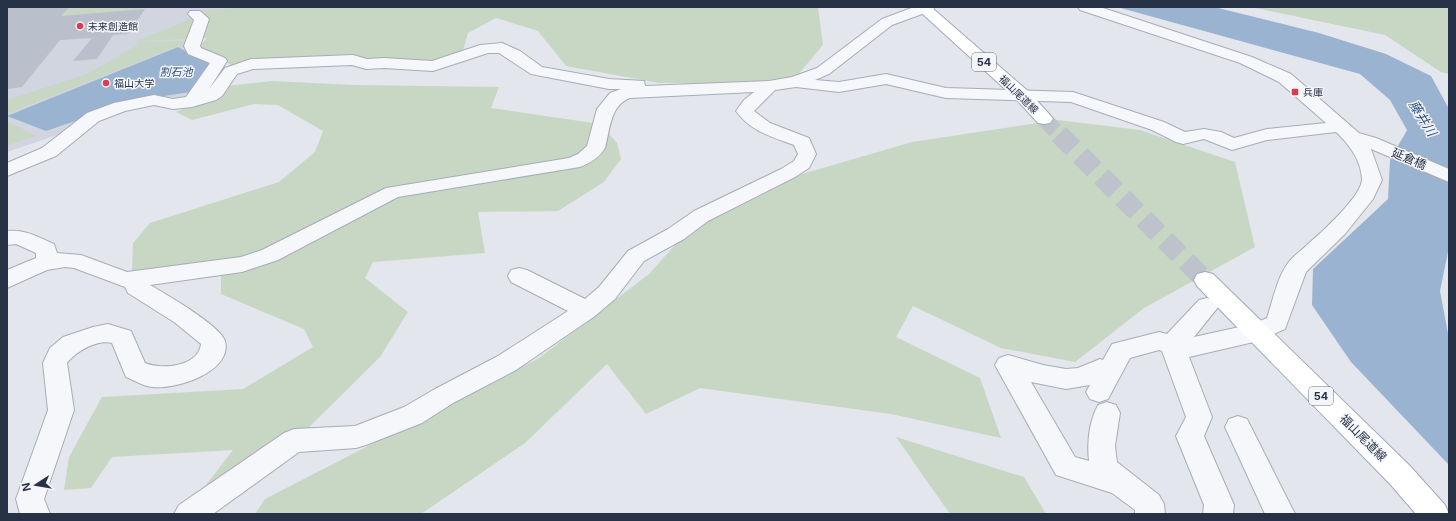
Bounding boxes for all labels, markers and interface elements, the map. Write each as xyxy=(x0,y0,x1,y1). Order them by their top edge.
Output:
place label: 未来創造館 xyxy=(88,20,138,32)
marker: 未来創造館 xyxy=(75,21,85,31)
road number: 54 xyxy=(972,53,996,71)
water label: 割石池 xyxy=(160,65,193,79)
street label: 福山尾道線 xyxy=(997,72,1041,116)
place label: 福山大学 xyxy=(114,77,154,89)
marker: 福山大学 xyxy=(101,78,111,88)
place label: 兵庫 xyxy=(1303,86,1323,98)
marker: 兵庫 xyxy=(1290,87,1300,97)
water label: 藤井川 xyxy=(1406,97,1441,140)
street label: 延倉橋 xyxy=(1390,145,1429,172)
road number: 54 xyxy=(1309,387,1333,405)
street label: 福山尾道線 xyxy=(1337,411,1390,464)
north arrow xyxy=(16,465,56,505)
text: N xyxy=(18,482,34,493)

